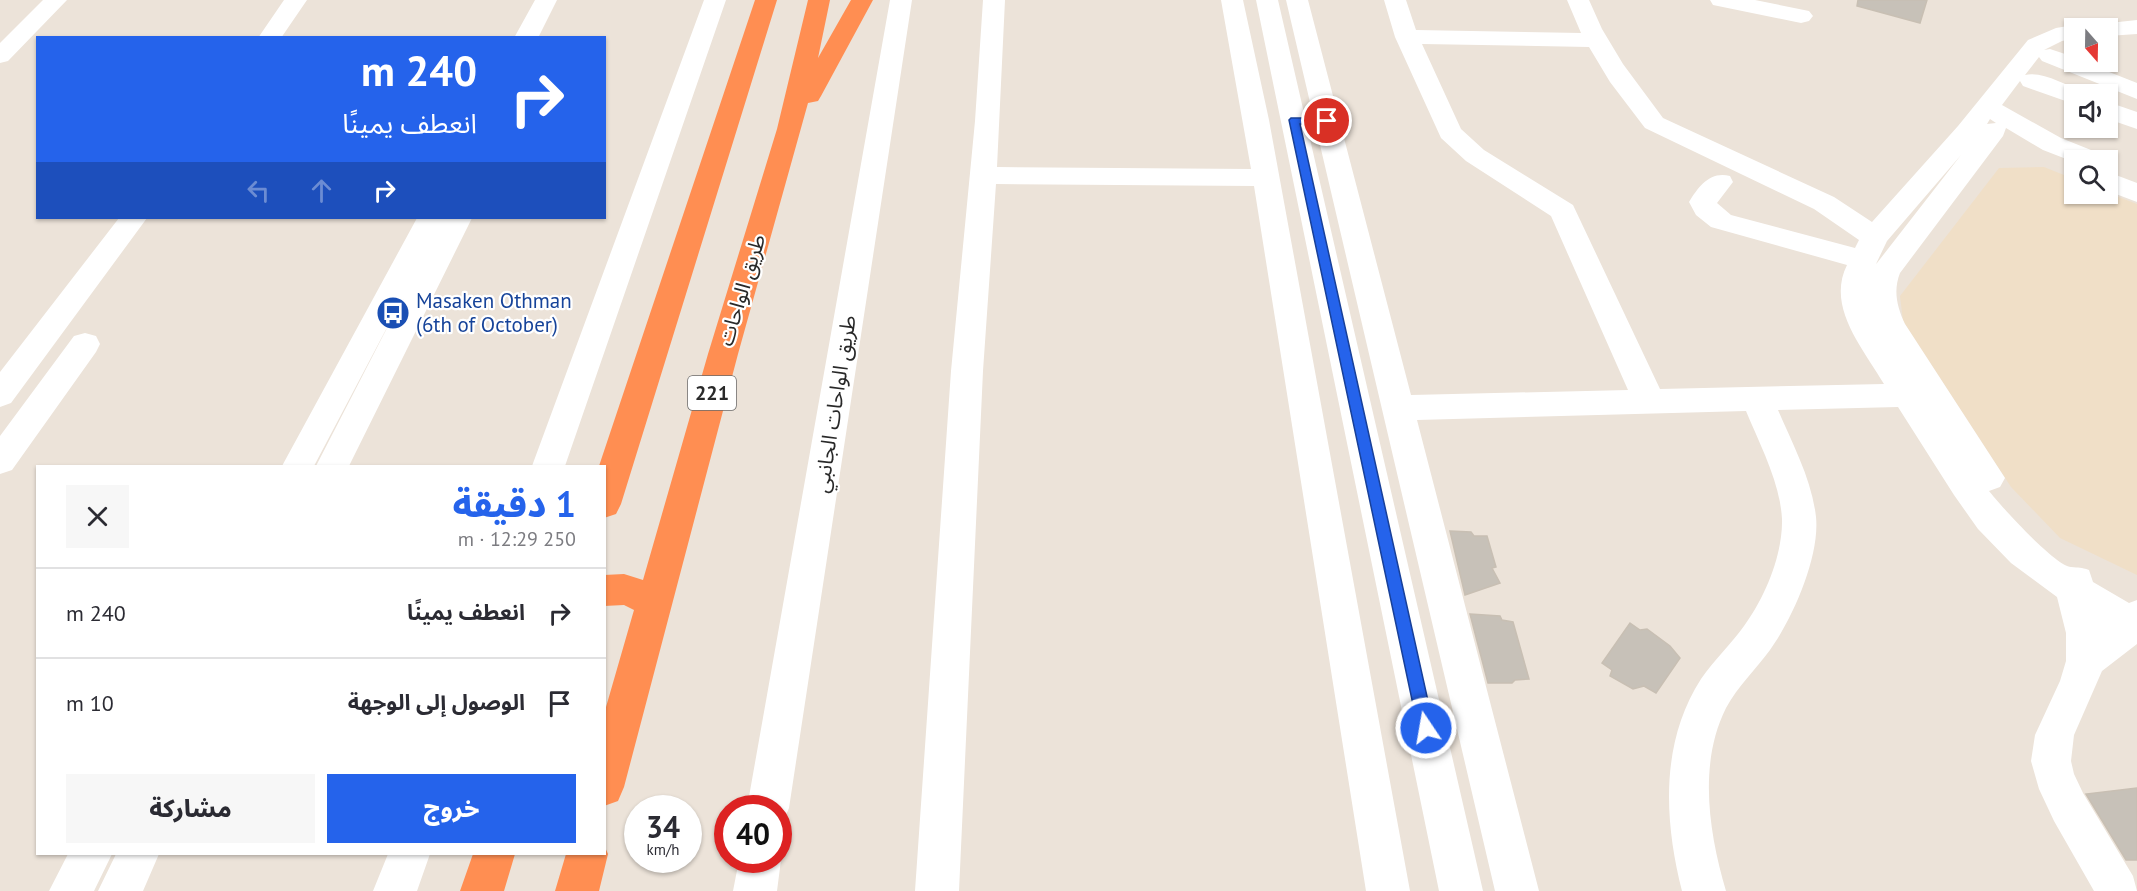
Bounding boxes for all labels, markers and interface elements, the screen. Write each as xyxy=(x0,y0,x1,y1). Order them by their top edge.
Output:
north arrow xyxy=(2064,18,2118,72)
map controls xyxy=(2064,18,2118,204)
text: 240 m xyxy=(361,43,477,98)
icon: right xyxy=(498,60,576,138)
button: sound xyxy=(2064,84,2118,138)
pin xyxy=(1301,95,1352,146)
icon: arrive xyxy=(1310,104,1343,137)
text: انعطف يمينًا xyxy=(342,106,477,140)
button: search xyxy=(2064,150,2118,204)
icon: left xyxy=(242,174,275,207)
icon: ahead xyxy=(305,174,338,207)
icon: right xyxy=(368,174,401,207)
street label: طريق الواحات xyxy=(712,231,771,349)
place label: Masaken Othman (6th of October) xyxy=(416,287,572,338)
bus stop icon: Masaken Othman (6th of October) xyxy=(375,295,411,331)
street label: طريق الواحات الجانبي xyxy=(807,313,865,495)
road number: 221 xyxy=(688,376,736,410)
text: 1 دقيقة xyxy=(452,480,576,527)
button: close xyxy=(66,485,129,548)
text: 250 m · 12:29 xyxy=(458,526,576,552)
icon: right xyxy=(543,597,576,630)
text: انعطف يمينًا xyxy=(407,598,525,626)
text: 240 m xyxy=(66,599,126,627)
icon: arrive xyxy=(543,687,576,720)
text: الوصول إلى الوجهة xyxy=(348,688,525,716)
text: 10 m xyxy=(66,689,114,717)
position arrow xyxy=(1394,696,1458,760)
button: مشاركة xyxy=(66,774,315,843)
button: خروج xyxy=(327,774,576,843)
speed limit sign: 40 xyxy=(714,795,792,873)
text: 34 xyxy=(646,807,680,846)
text: km/h xyxy=(647,840,679,859)

